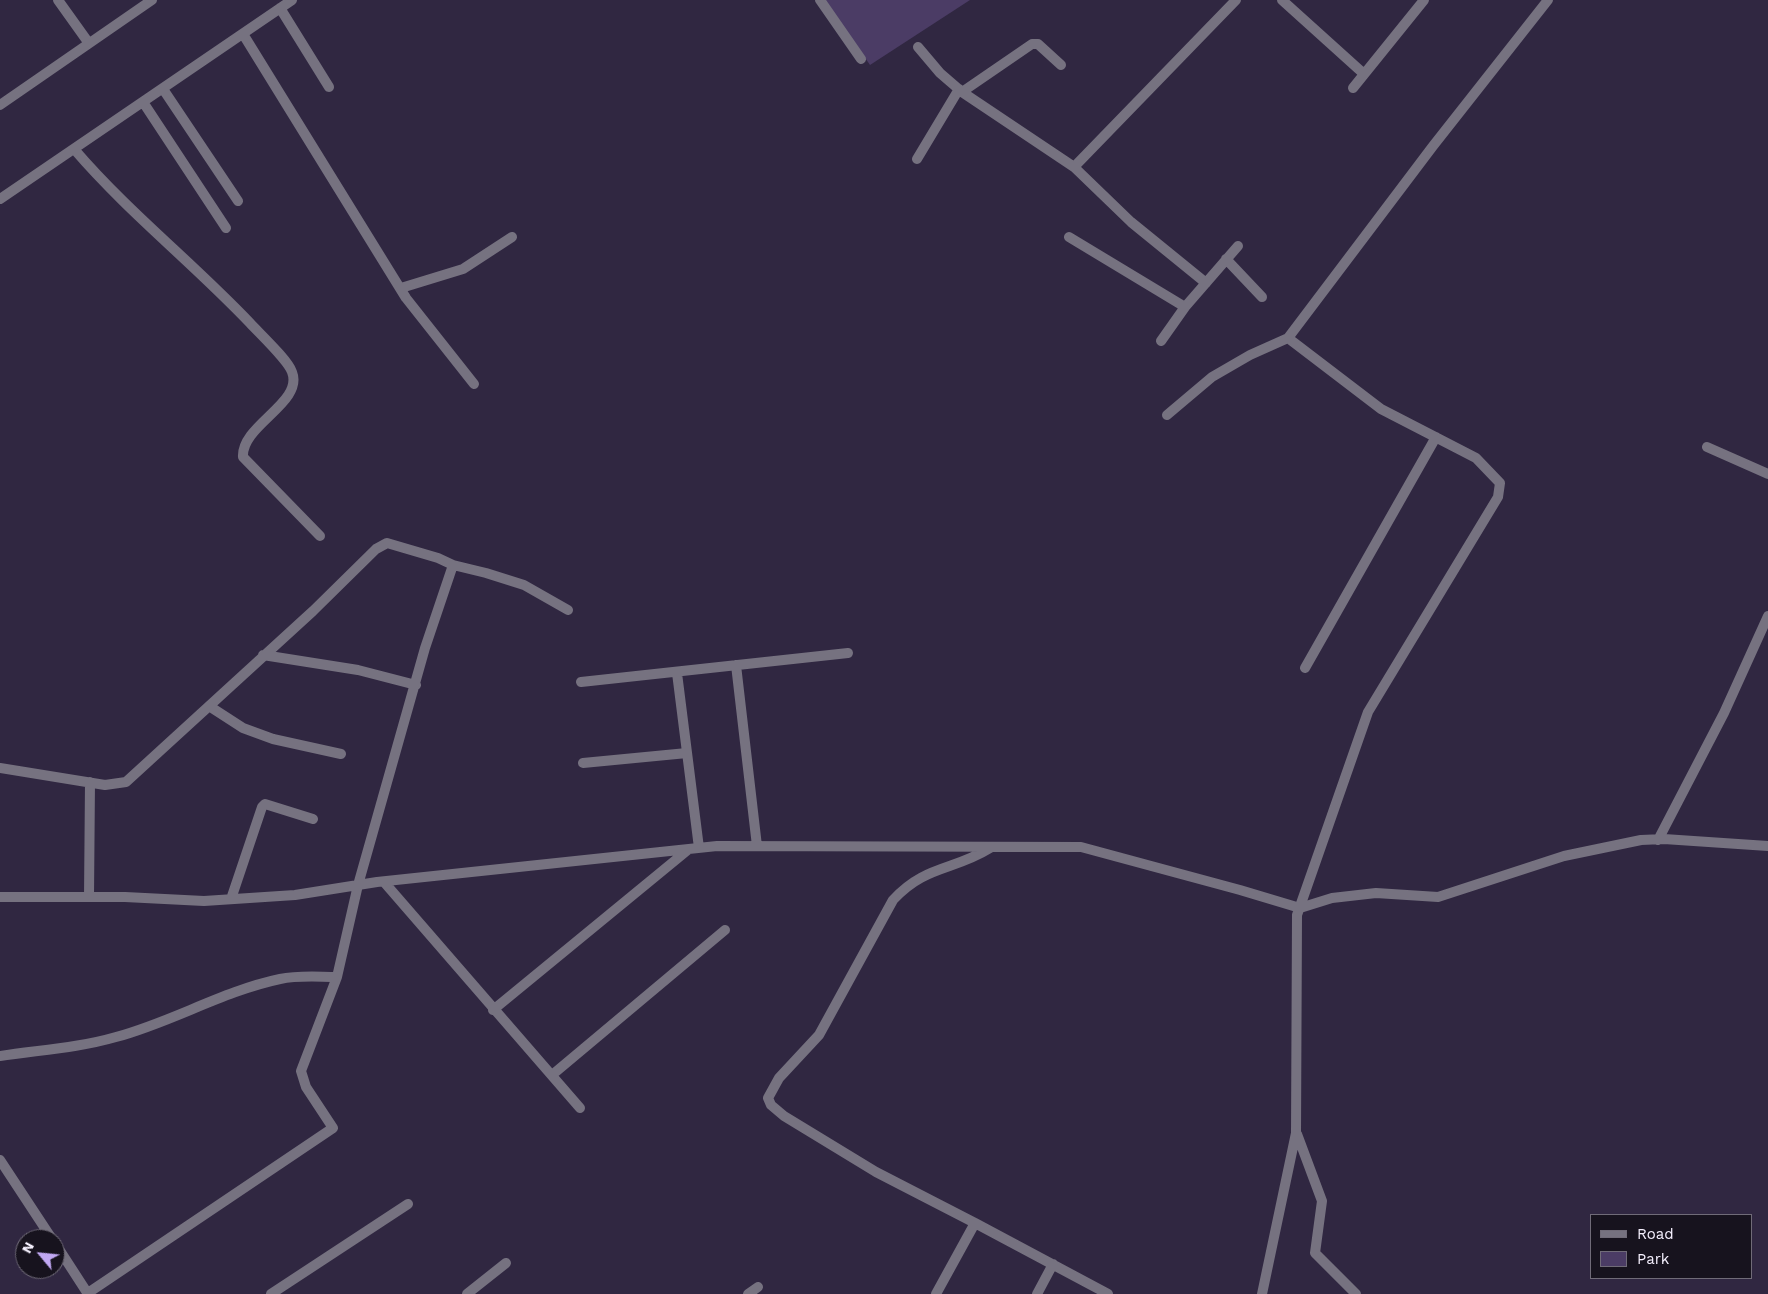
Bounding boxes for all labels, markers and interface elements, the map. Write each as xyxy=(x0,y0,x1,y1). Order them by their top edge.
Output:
legend xyxy=(1590,1214,1753,1279)
text: Road xyxy=(1637,1225,1674,1243)
north arrow xyxy=(15,1229,65,1279)
text: N xyxy=(18,1239,37,1256)
text: Park xyxy=(1637,1250,1669,1268)

